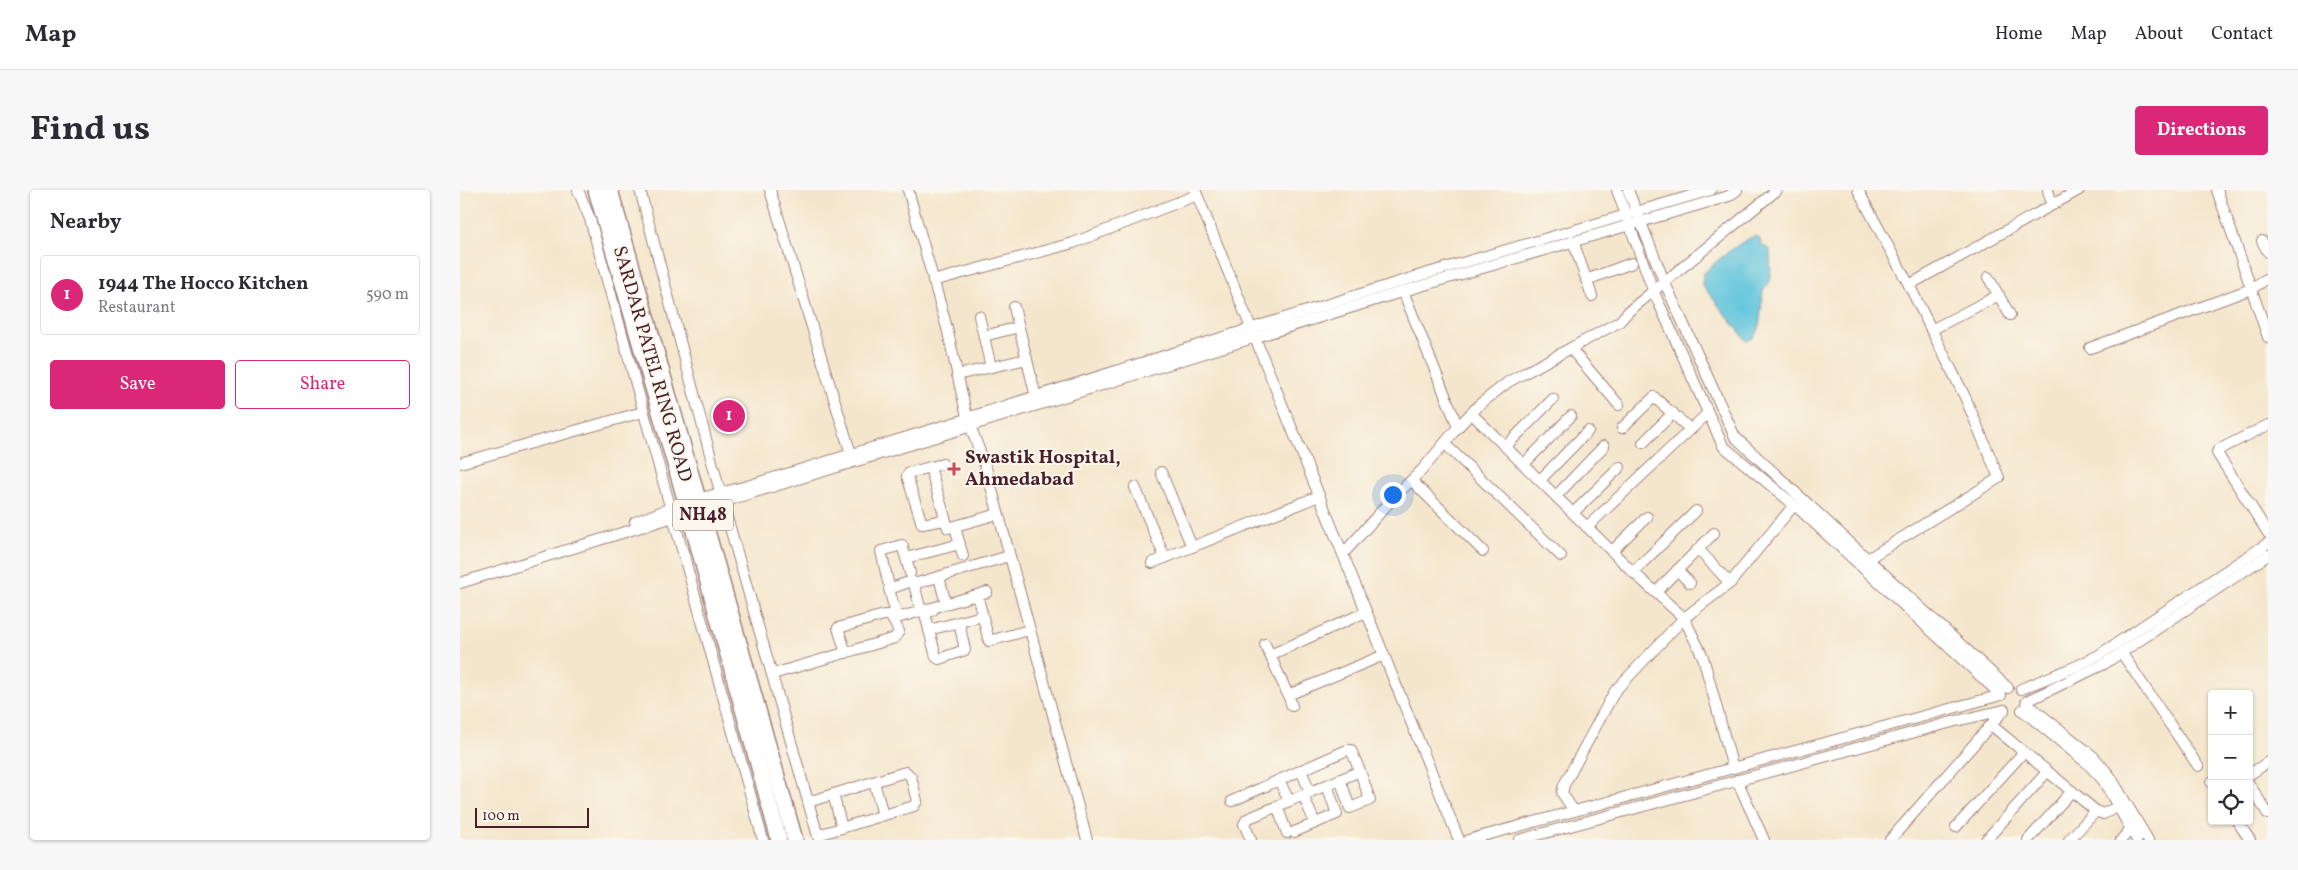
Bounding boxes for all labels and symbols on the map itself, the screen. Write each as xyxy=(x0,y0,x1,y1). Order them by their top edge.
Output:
street label: SARDAR PATEL RING ROAD xyxy=(606,243,698,485)
pin: 1 xyxy=(713,397,745,435)
place label: Swastik Hospital, Ahmedabad xyxy=(965,445,1121,493)
marker: Swastik Hospital, Ahmedabad xyxy=(947,462,961,476)
your location xyxy=(1380,482,1406,508)
road number: NH48 xyxy=(673,500,733,530)
scale bar xyxy=(475,805,589,828)

